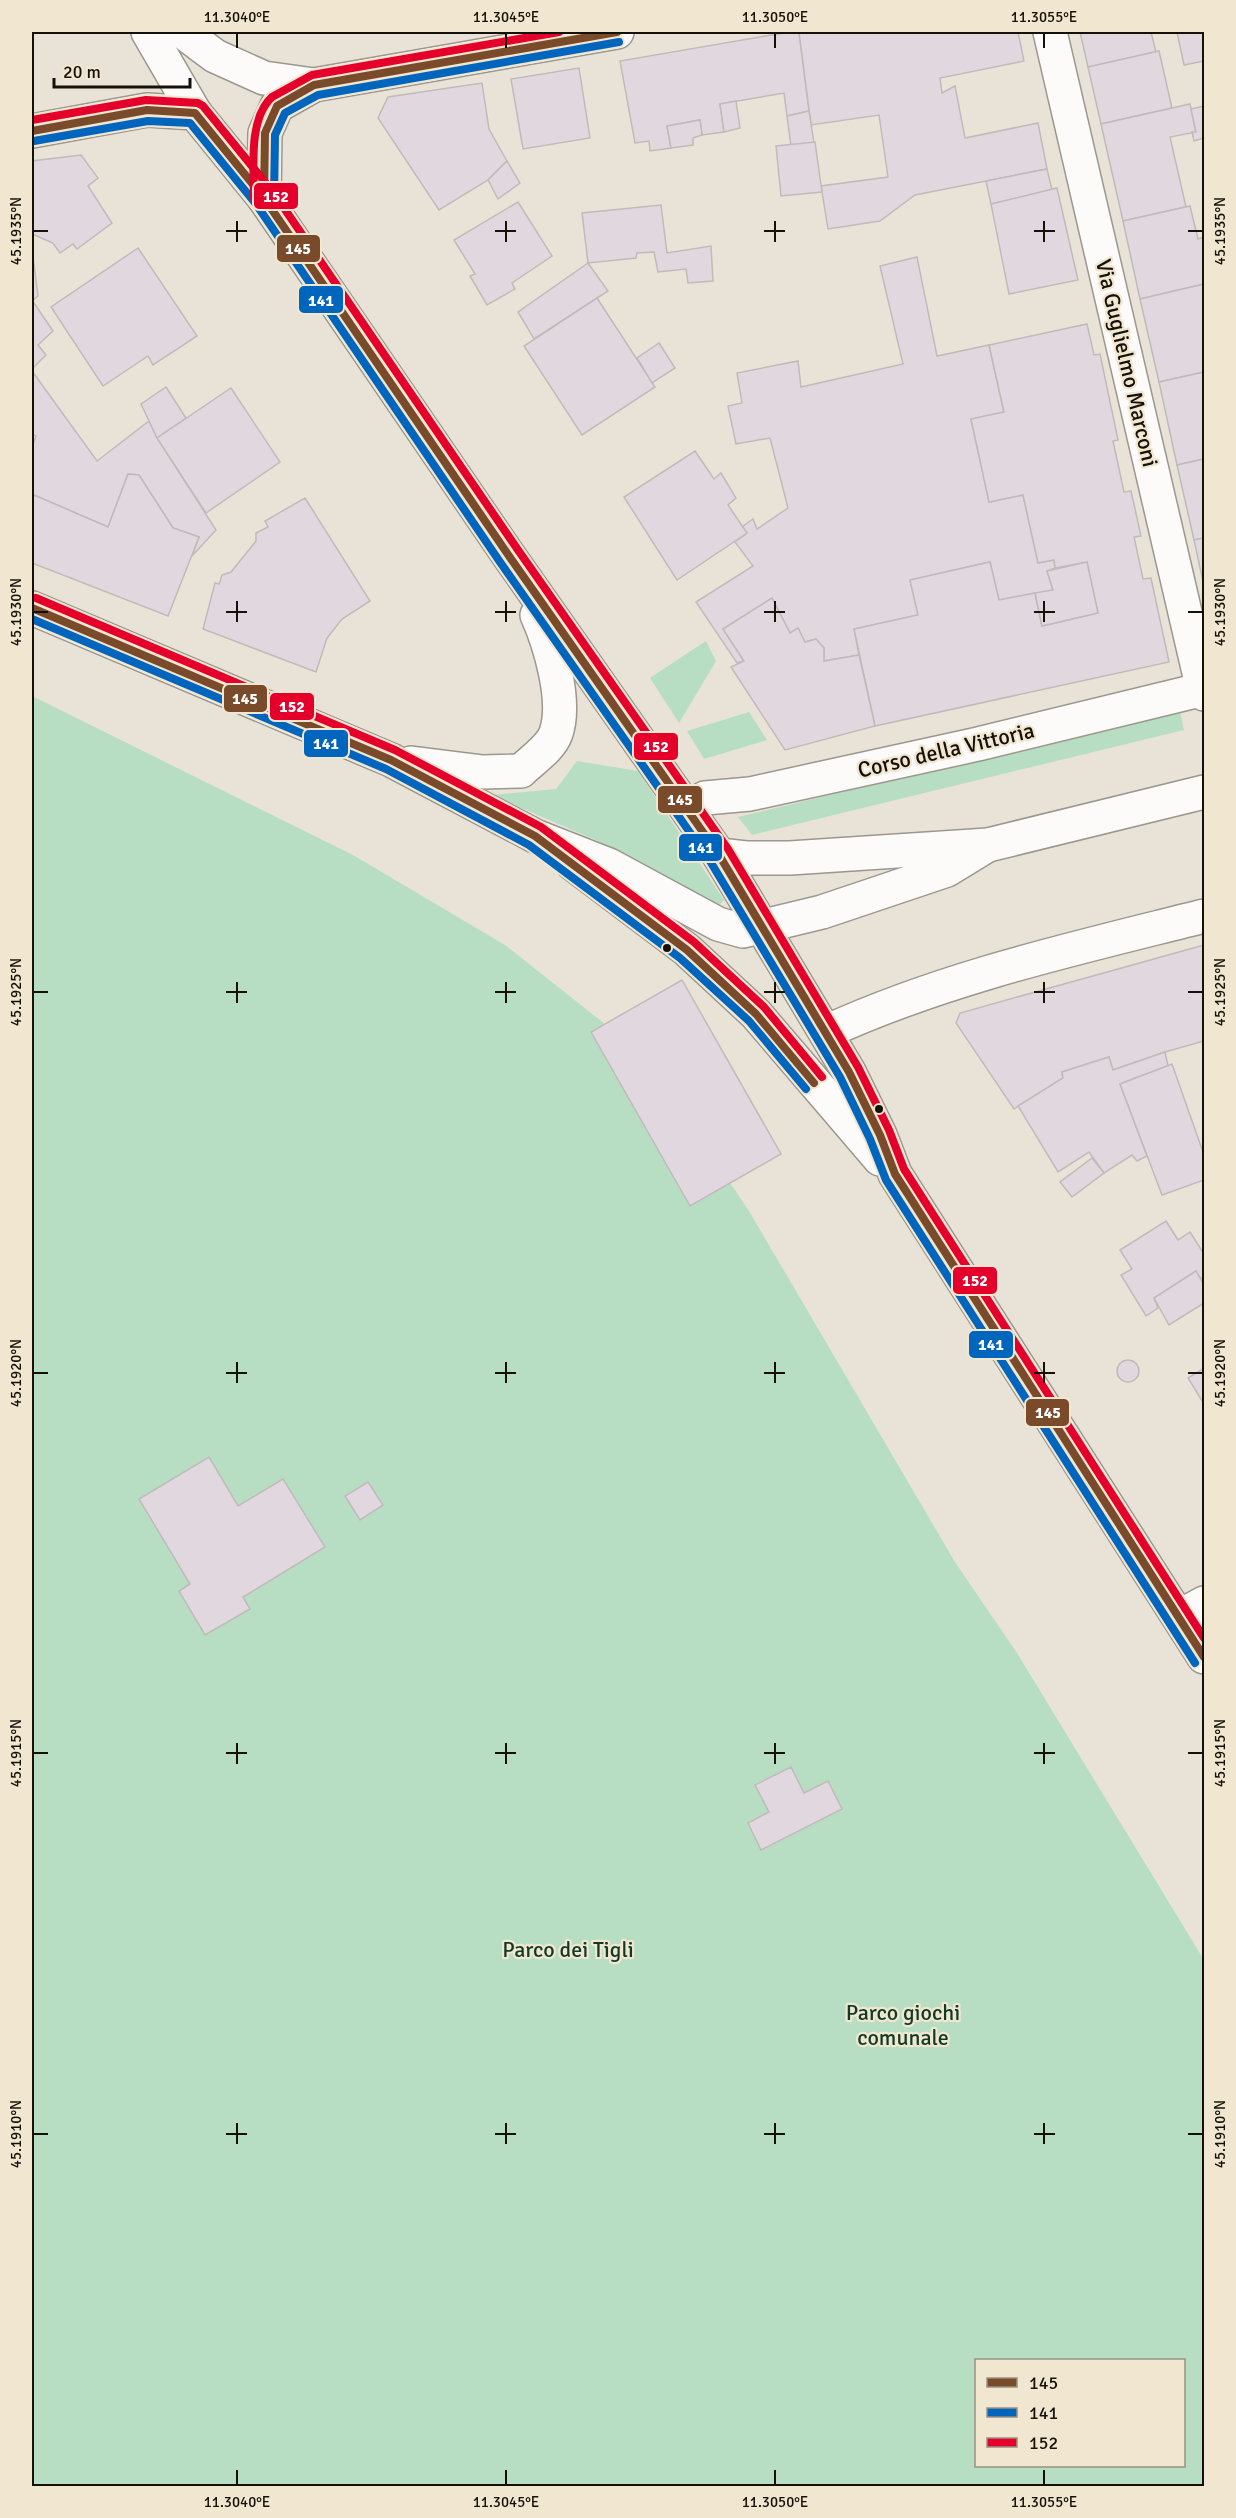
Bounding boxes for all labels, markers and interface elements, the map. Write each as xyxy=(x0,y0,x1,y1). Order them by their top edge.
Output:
text: 11.3040°E xyxy=(204,8,270,26)
text: 11.3045°E xyxy=(473,8,539,26)
text: 11.3050°E xyxy=(742,8,808,26)
text: 11.3055°E xyxy=(1011,8,1077,26)
scale bar xyxy=(54,51,190,89)
text: 20 m xyxy=(63,61,101,83)
line badge: 152 xyxy=(253,182,299,210)
text: 152 xyxy=(263,187,289,207)
text: 45.1935°N xyxy=(7,197,25,265)
text: 45.1935°N xyxy=(1211,197,1229,265)
line badge: 145 xyxy=(276,234,321,263)
text: 145 xyxy=(285,239,311,259)
street label: Via Guglielmo Marconi xyxy=(1090,257,1164,469)
line badge: 141 xyxy=(298,285,344,314)
text: 141 xyxy=(308,291,334,311)
text: 45.1930°N xyxy=(7,578,25,646)
text: 45.1930°N xyxy=(1211,578,1229,646)
line badge: 145 xyxy=(223,684,268,713)
text: 145 xyxy=(232,689,258,709)
line badge: 152 xyxy=(269,692,315,721)
text: 152 xyxy=(279,697,305,717)
street label: Corso della Vittoria xyxy=(855,717,1037,783)
line badge: 141 xyxy=(303,729,349,758)
line badge: 152 xyxy=(633,732,679,761)
text: 141 xyxy=(313,734,339,754)
text: 152 xyxy=(643,737,669,757)
line badge: 145 xyxy=(657,785,703,814)
text: 145 xyxy=(667,790,693,810)
line badge: 141 xyxy=(678,833,723,862)
text: 141 xyxy=(688,838,714,858)
unlabelled marker xyxy=(661,942,673,954)
text: 45.1925°N xyxy=(7,958,25,1026)
text: 45.1925°N xyxy=(1211,958,1229,1026)
unlabelled marker xyxy=(873,1103,885,1115)
line badge: 152 xyxy=(952,1266,998,1295)
text: 152 xyxy=(962,1271,988,1291)
line badge: 141 xyxy=(968,1330,1014,1359)
text: 141 xyxy=(978,1335,1004,1355)
text: 45.1920°N xyxy=(7,1339,25,1407)
text: 45.1920°N xyxy=(1211,1339,1229,1407)
line badge: 145 xyxy=(1025,1398,1070,1427)
text: 145 xyxy=(1035,1403,1061,1423)
text: 45.1915°N xyxy=(7,1719,25,1787)
text: 45.1915°N xyxy=(1211,1719,1229,1787)
park label: Parco dei Tigli xyxy=(502,1936,634,1963)
park label: Parco giochi comunale xyxy=(846,1999,960,2051)
text: 45.1910°N xyxy=(7,2100,25,2168)
text: 45.1910°N xyxy=(1211,2100,1229,2168)
legend xyxy=(975,2359,1185,2467)
text: 145 xyxy=(1029,2372,1058,2394)
text: 141 xyxy=(1029,2402,1058,2424)
text: 152 xyxy=(1029,2432,1058,2454)
text: 11.3040°E xyxy=(204,2493,270,2511)
text: 11.3045°E xyxy=(473,2493,539,2511)
text: 11.3050°E xyxy=(742,2493,808,2511)
text: 11.3055°E xyxy=(1011,2493,1077,2511)

